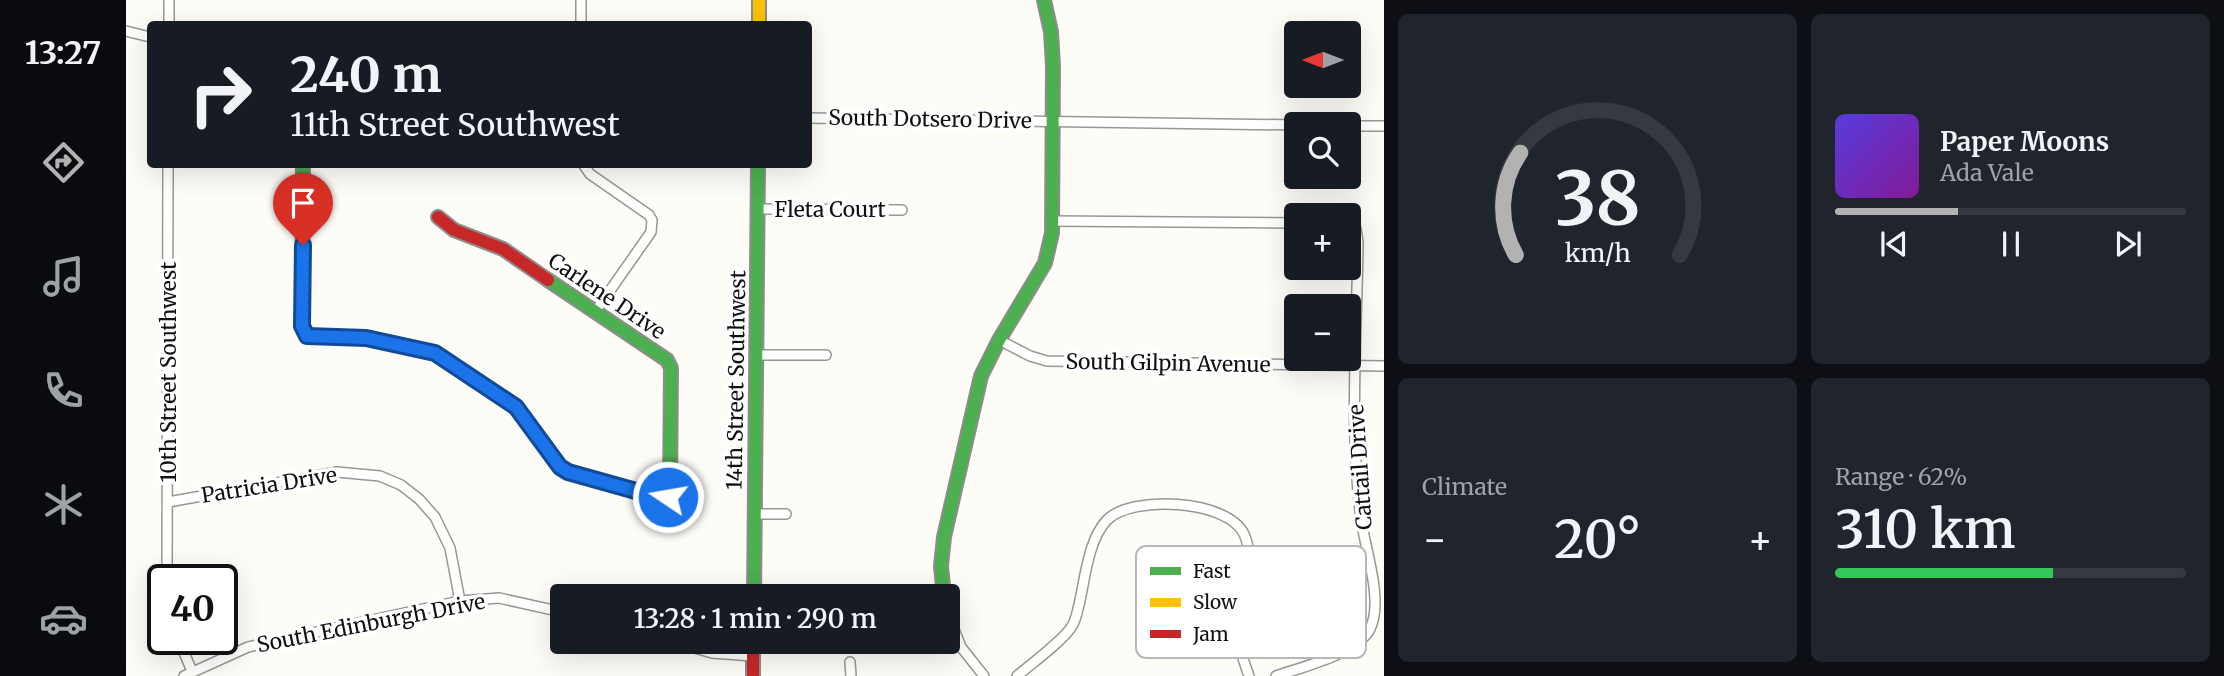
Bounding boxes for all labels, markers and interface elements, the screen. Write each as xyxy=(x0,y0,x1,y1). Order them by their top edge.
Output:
north arrow xyxy=(1284,21,1362,98)
map controls xyxy=(1284,21,1361,371)
text: 13:27 xyxy=(25,33,101,73)
text: 240 m xyxy=(290,44,442,105)
icon: right xyxy=(175,49,266,140)
street label: South Dotsero Drive xyxy=(828,104,1032,134)
text: 11th Street Southwest xyxy=(290,105,620,145)
button: search xyxy=(1284,112,1361,189)
text: Paper Moons xyxy=(1940,125,2109,158)
icon: directions xyxy=(39,138,88,187)
text: 38 xyxy=(1554,153,1641,245)
text: Ada Vale xyxy=(1940,158,2034,187)
pin xyxy=(273,173,333,245)
icon: arrive xyxy=(284,184,322,222)
street label: Fleta Court xyxy=(774,196,886,223)
button: + xyxy=(1284,203,1361,280)
icon: previous xyxy=(1875,225,1913,263)
icon: pause xyxy=(1992,225,2030,263)
icon: next xyxy=(2109,225,2147,263)
text: km/h xyxy=(1564,237,1631,269)
street label: Carlene Drive xyxy=(543,247,671,345)
icon: music xyxy=(39,252,88,301)
street label: 10th Street Southwest xyxy=(155,262,182,482)
street label: 14th Street Southwest xyxy=(721,270,751,490)
button: − xyxy=(1284,294,1361,371)
street label: South Gilpin Avenue xyxy=(1065,348,1271,378)
icon: phone xyxy=(39,366,88,415)
street label: Cattail Drive xyxy=(1342,403,1378,531)
position arrow xyxy=(631,460,705,534)
street label: Patricia Drive xyxy=(199,461,339,509)
text: Range · 62% xyxy=(1835,462,1967,491)
text: Climate xyxy=(1422,472,1507,501)
icon: climate xyxy=(39,480,88,529)
text: 310 km xyxy=(1835,497,2016,562)
text: 20° xyxy=(1554,507,1641,572)
text: − xyxy=(1422,516,1447,563)
text: + xyxy=(1748,516,1773,563)
legend xyxy=(1136,546,1366,658)
text: Fast xyxy=(1193,559,1231,583)
speed limit sign: 40 xyxy=(147,564,238,655)
street label: South Edinburgh Drive xyxy=(255,588,488,658)
text: Slow xyxy=(1193,590,1238,614)
icon: car xyxy=(39,594,88,643)
text: 13:28 · 1 min · 290 m xyxy=(633,602,877,635)
text: Jam xyxy=(1192,622,1229,646)

